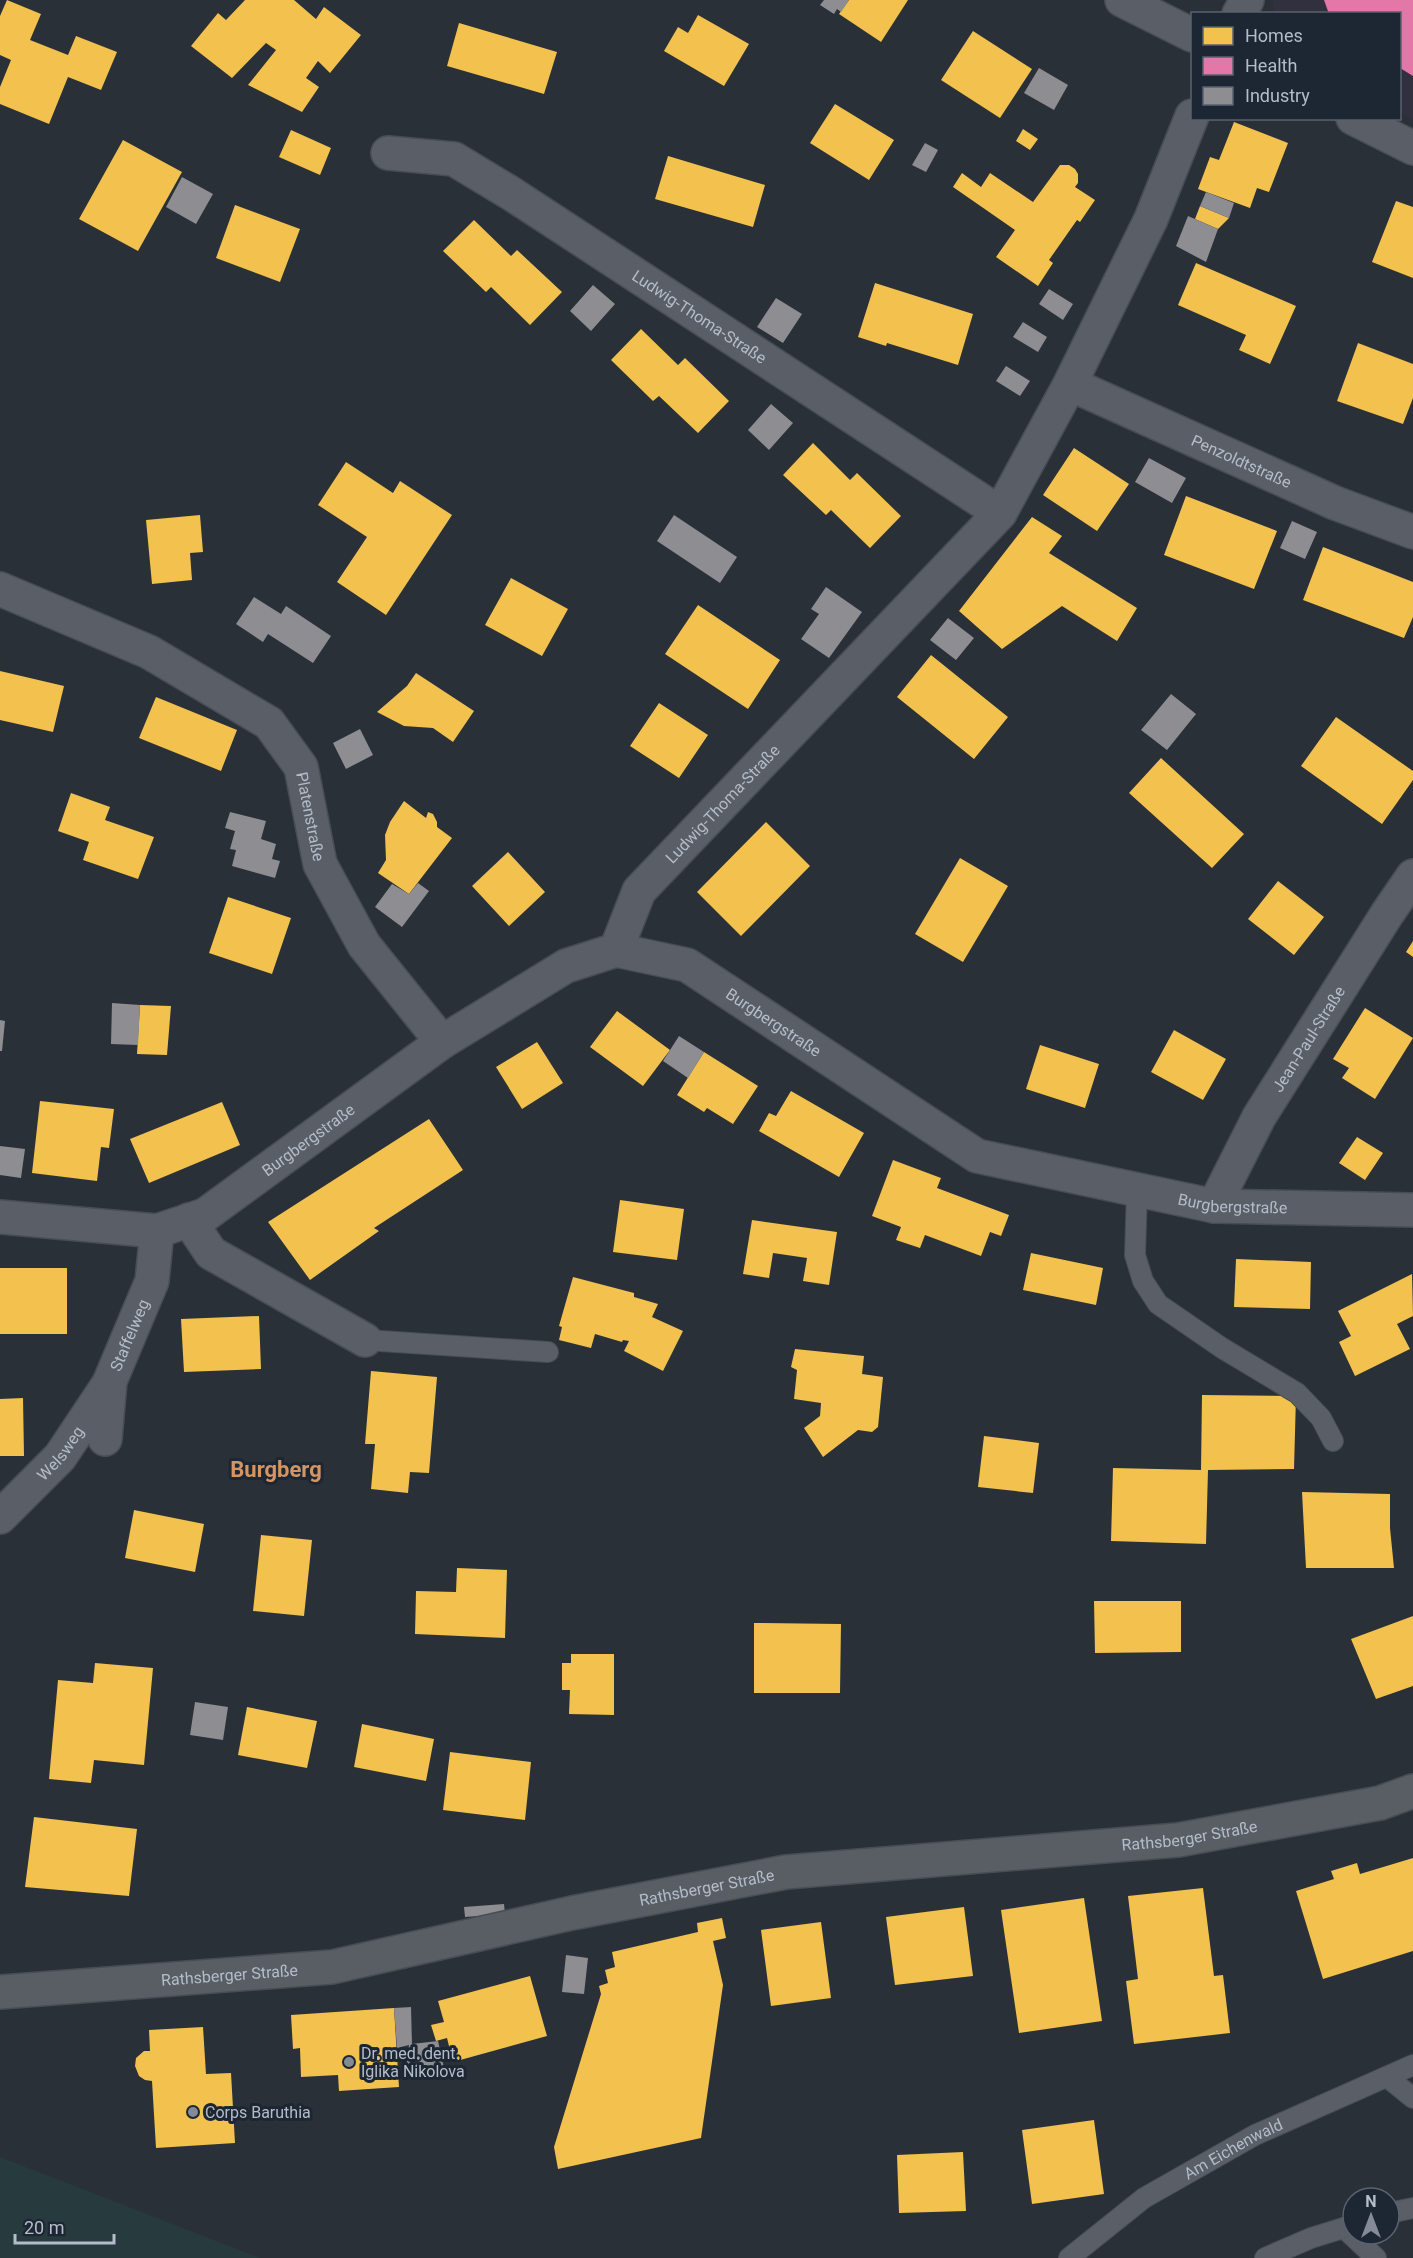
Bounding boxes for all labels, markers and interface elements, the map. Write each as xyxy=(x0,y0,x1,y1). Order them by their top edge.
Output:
legend xyxy=(1191,12,1401,120)
text: Homes xyxy=(1245,25,1303,46)
text: Health xyxy=(1245,55,1297,76)
text: Industry xyxy=(1245,85,1310,106)
street label: Ludwig-Thoma-Straße xyxy=(628,266,770,368)
street label: Penzoldtstraße xyxy=(1188,431,1294,492)
street label: Ludwig-Thoma-Straße xyxy=(662,741,784,867)
street label: Platenstraße xyxy=(292,770,328,863)
street label: Jean-Paul-Straße xyxy=(1268,983,1349,1096)
street label: Burgbergstraße xyxy=(722,984,825,1061)
street label: Burgbergstraße xyxy=(258,1100,359,1180)
street label: Burgbergstraße xyxy=(1176,1190,1288,1217)
street label: Staffelweg xyxy=(106,1296,153,1374)
street label: Welsweg xyxy=(33,1423,88,1485)
district label: Burgberg xyxy=(230,1457,322,1482)
street label: Rathsberger Straße xyxy=(1121,1817,1259,1855)
street label: Rathsberger Straße xyxy=(638,1865,776,1910)
street label: Rathsberger Straße xyxy=(160,1961,298,1990)
place label: Dr. med. dent. Iglika Nikolova xyxy=(361,2044,465,2081)
marker: Dr. med. dent. Iglika Nikolova xyxy=(342,2055,356,2069)
place label: Corps Baruthia xyxy=(205,2103,311,2122)
marker: Corps Baruthia xyxy=(186,2105,200,2119)
street label: Am Eichenwald xyxy=(1181,2115,1286,2183)
north arrow xyxy=(1341,2186,1401,2246)
text: N xyxy=(1365,2192,1377,2211)
scale bar xyxy=(15,2207,114,2245)
text: 20 m xyxy=(24,2217,64,2238)

